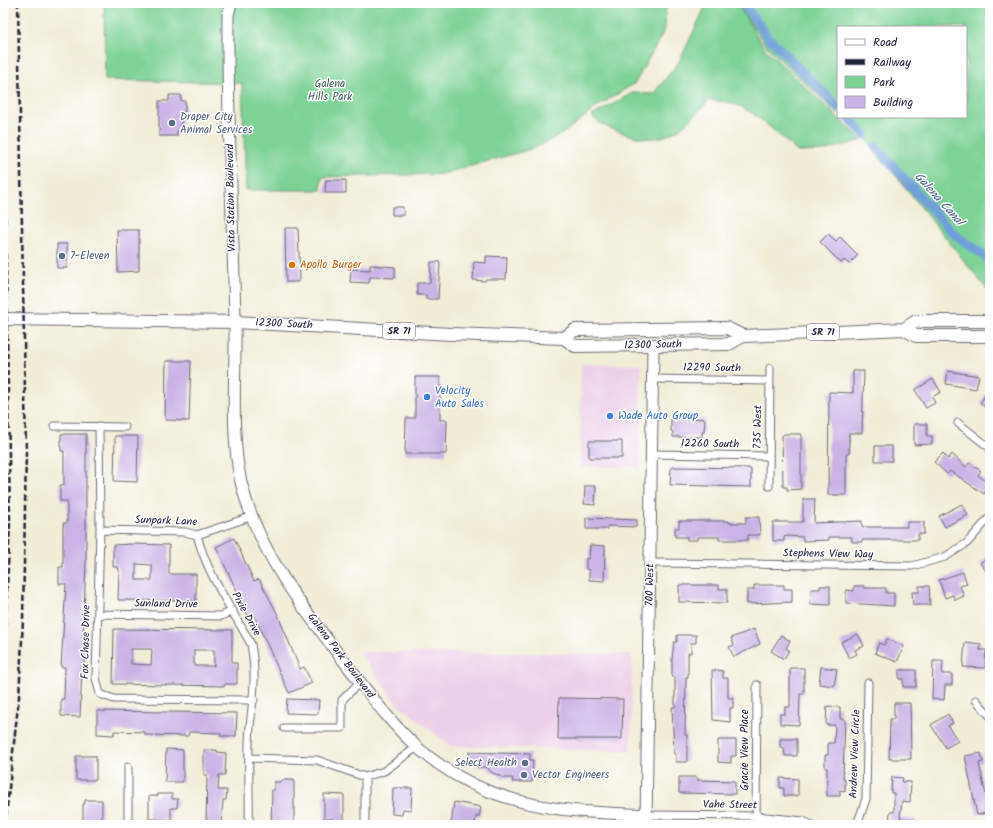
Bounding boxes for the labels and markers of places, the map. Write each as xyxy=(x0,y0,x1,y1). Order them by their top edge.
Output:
place label: Draper City Animal Services xyxy=(180,108,253,139)
marker: Draper City Animal Services xyxy=(167,118,177,128)
place label: 7-Eleven xyxy=(70,247,110,265)
marker: 7-Eleven xyxy=(57,251,67,261)
place label: Apollo Burger xyxy=(300,256,363,274)
marker: Apollo Burger xyxy=(287,260,297,270)
place label: Velocity Auto Sales xyxy=(435,382,484,413)
marker: Velocity Auto Sales xyxy=(422,392,432,402)
place label: Wade Auto Group xyxy=(618,407,699,425)
marker: Wade Auto Group xyxy=(605,411,615,421)
place label: Select Health xyxy=(455,754,517,772)
marker: Select Health xyxy=(520,758,530,768)
place label: Vector Engineers xyxy=(532,766,610,784)
marker: Vector Engineers xyxy=(519,770,529,780)

